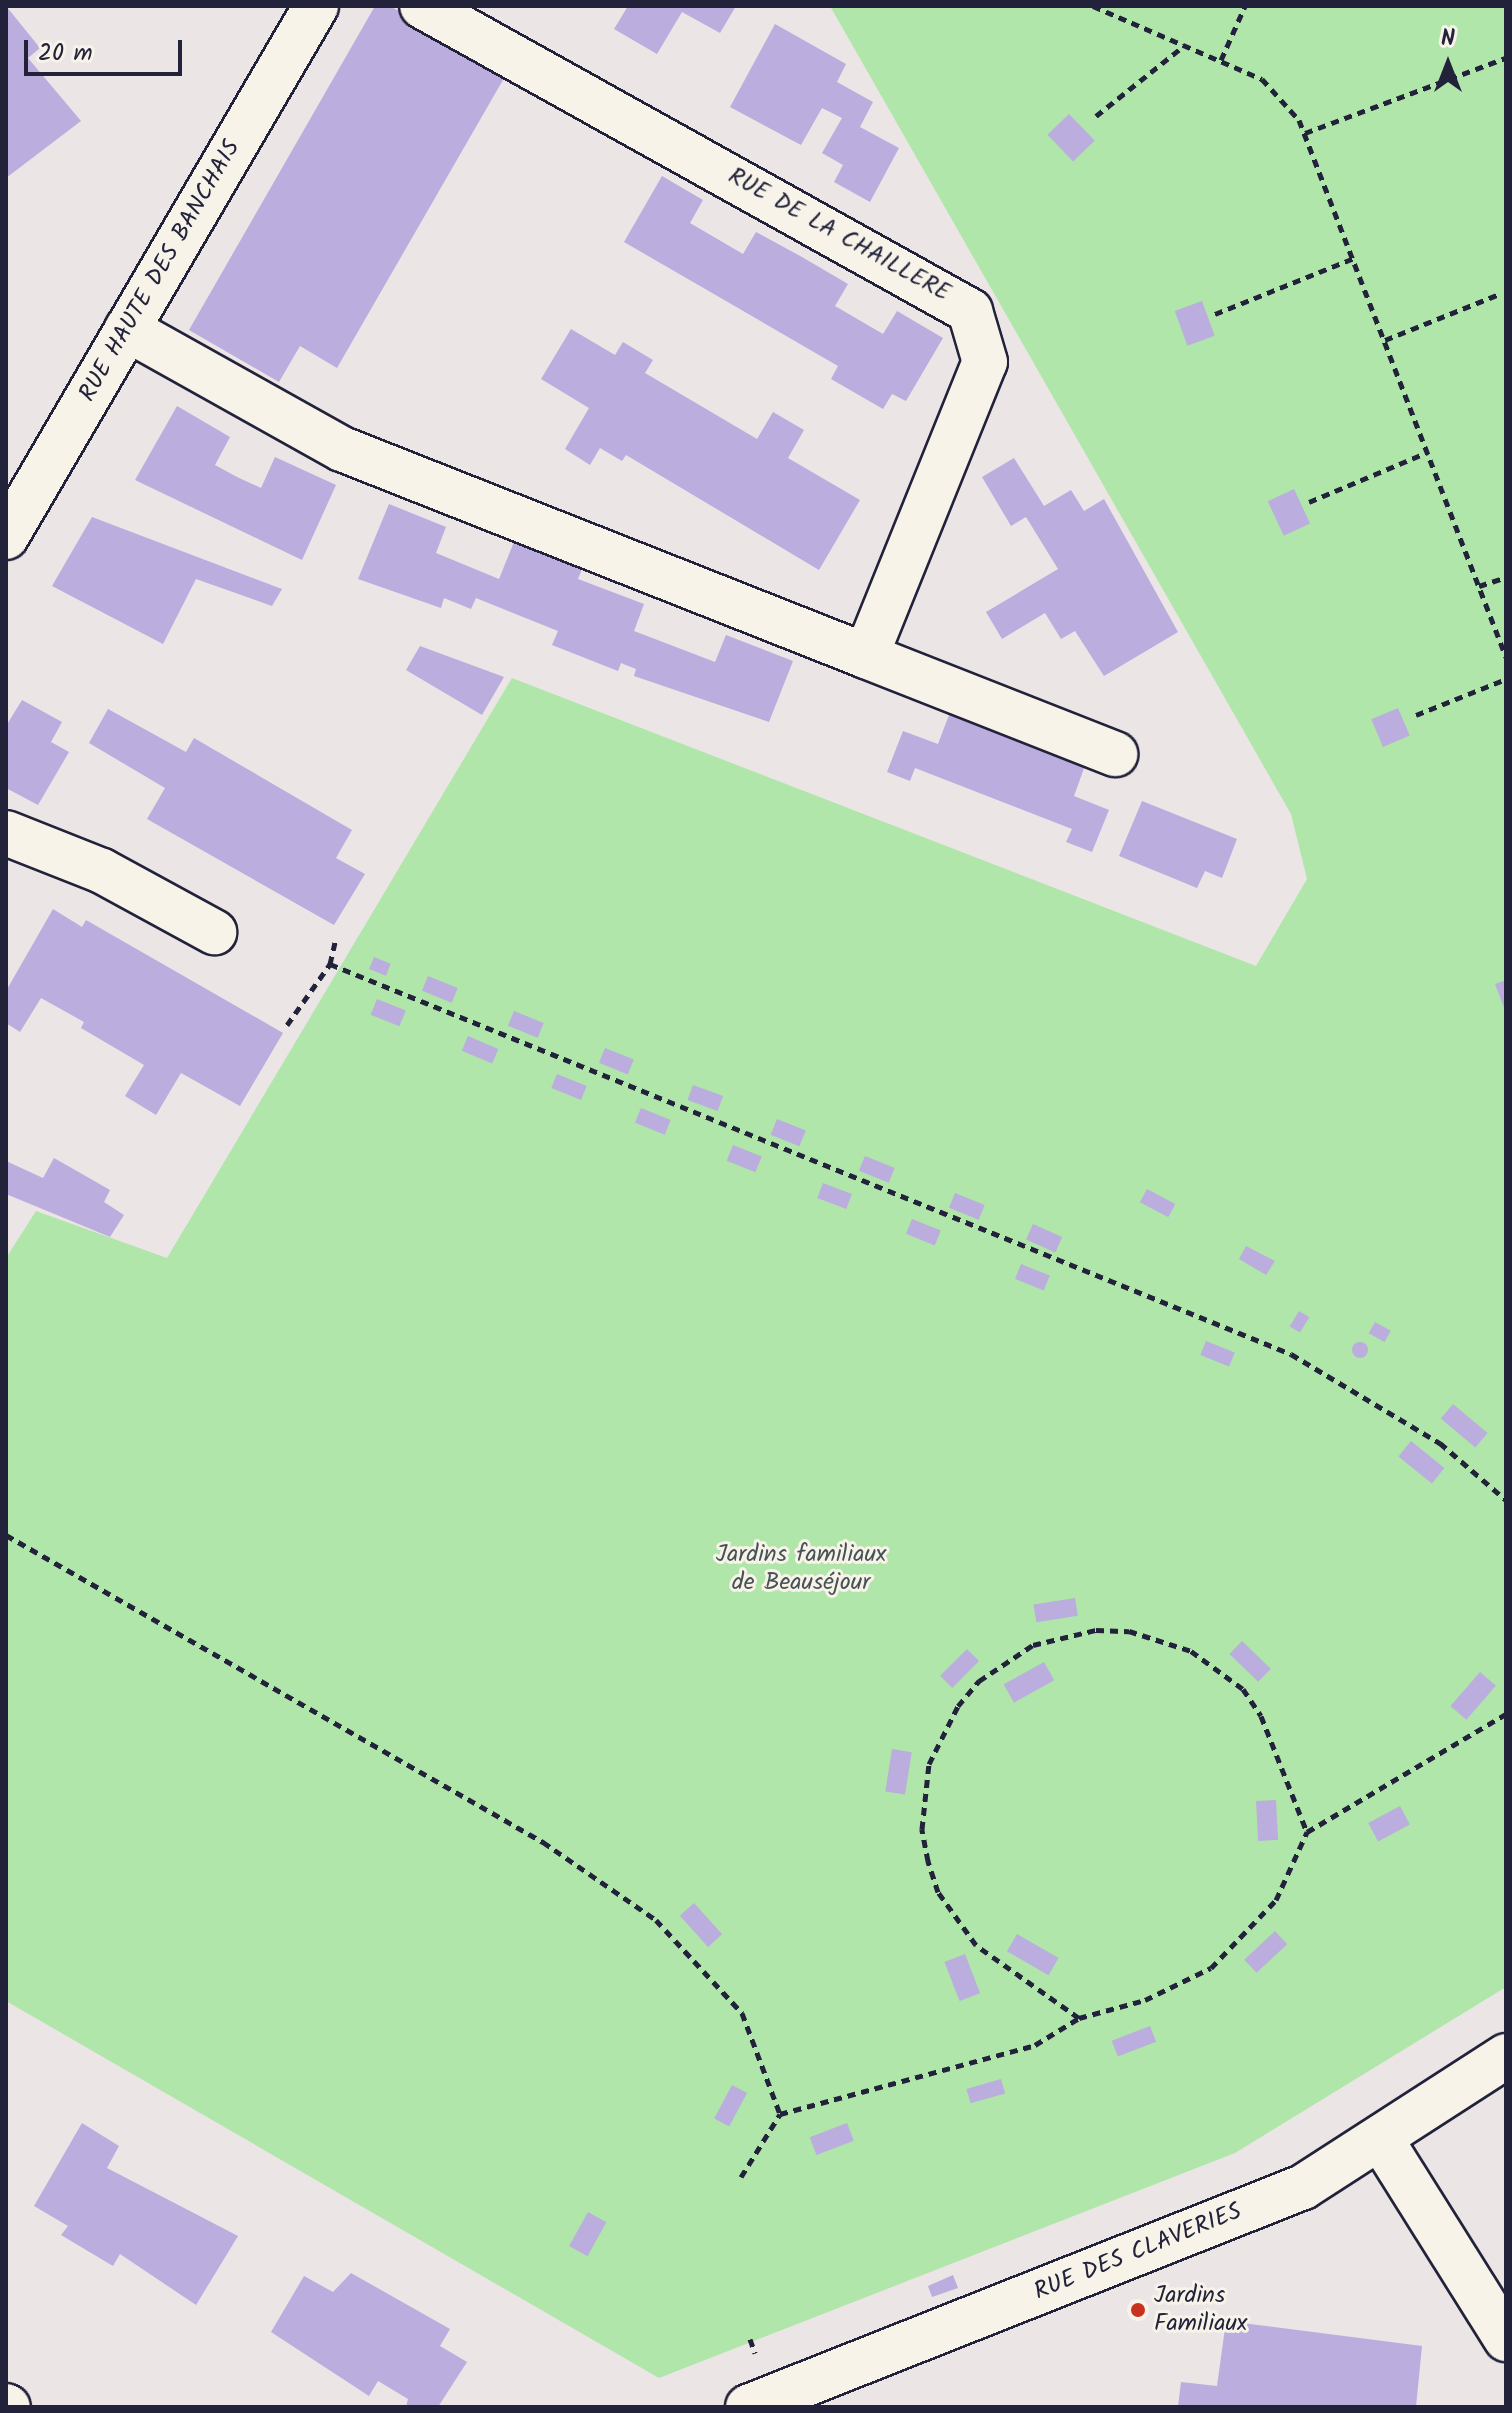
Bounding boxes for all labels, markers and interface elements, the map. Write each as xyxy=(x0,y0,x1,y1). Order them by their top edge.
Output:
text: N xyxy=(1441,22,1455,57)
scale bar xyxy=(28,24,186,74)
north arrow xyxy=(1408,24,1488,104)
text: 20 m xyxy=(38,34,93,73)
street label: RUE HAUTE DES BANCHAIS xyxy=(73,135,247,407)
street label: RUE DE LA CHAILLERE xyxy=(723,162,955,308)
park label: Jardins familiaux de Beauséjour xyxy=(716,1541,886,1597)
street label: RUE DES CLAVERIES xyxy=(1030,2197,1246,2307)
place label: Jardins Familiaux xyxy=(1154,2282,1247,2338)
marker: Jardins Familiaux xyxy=(1129,2301,1147,2319)

